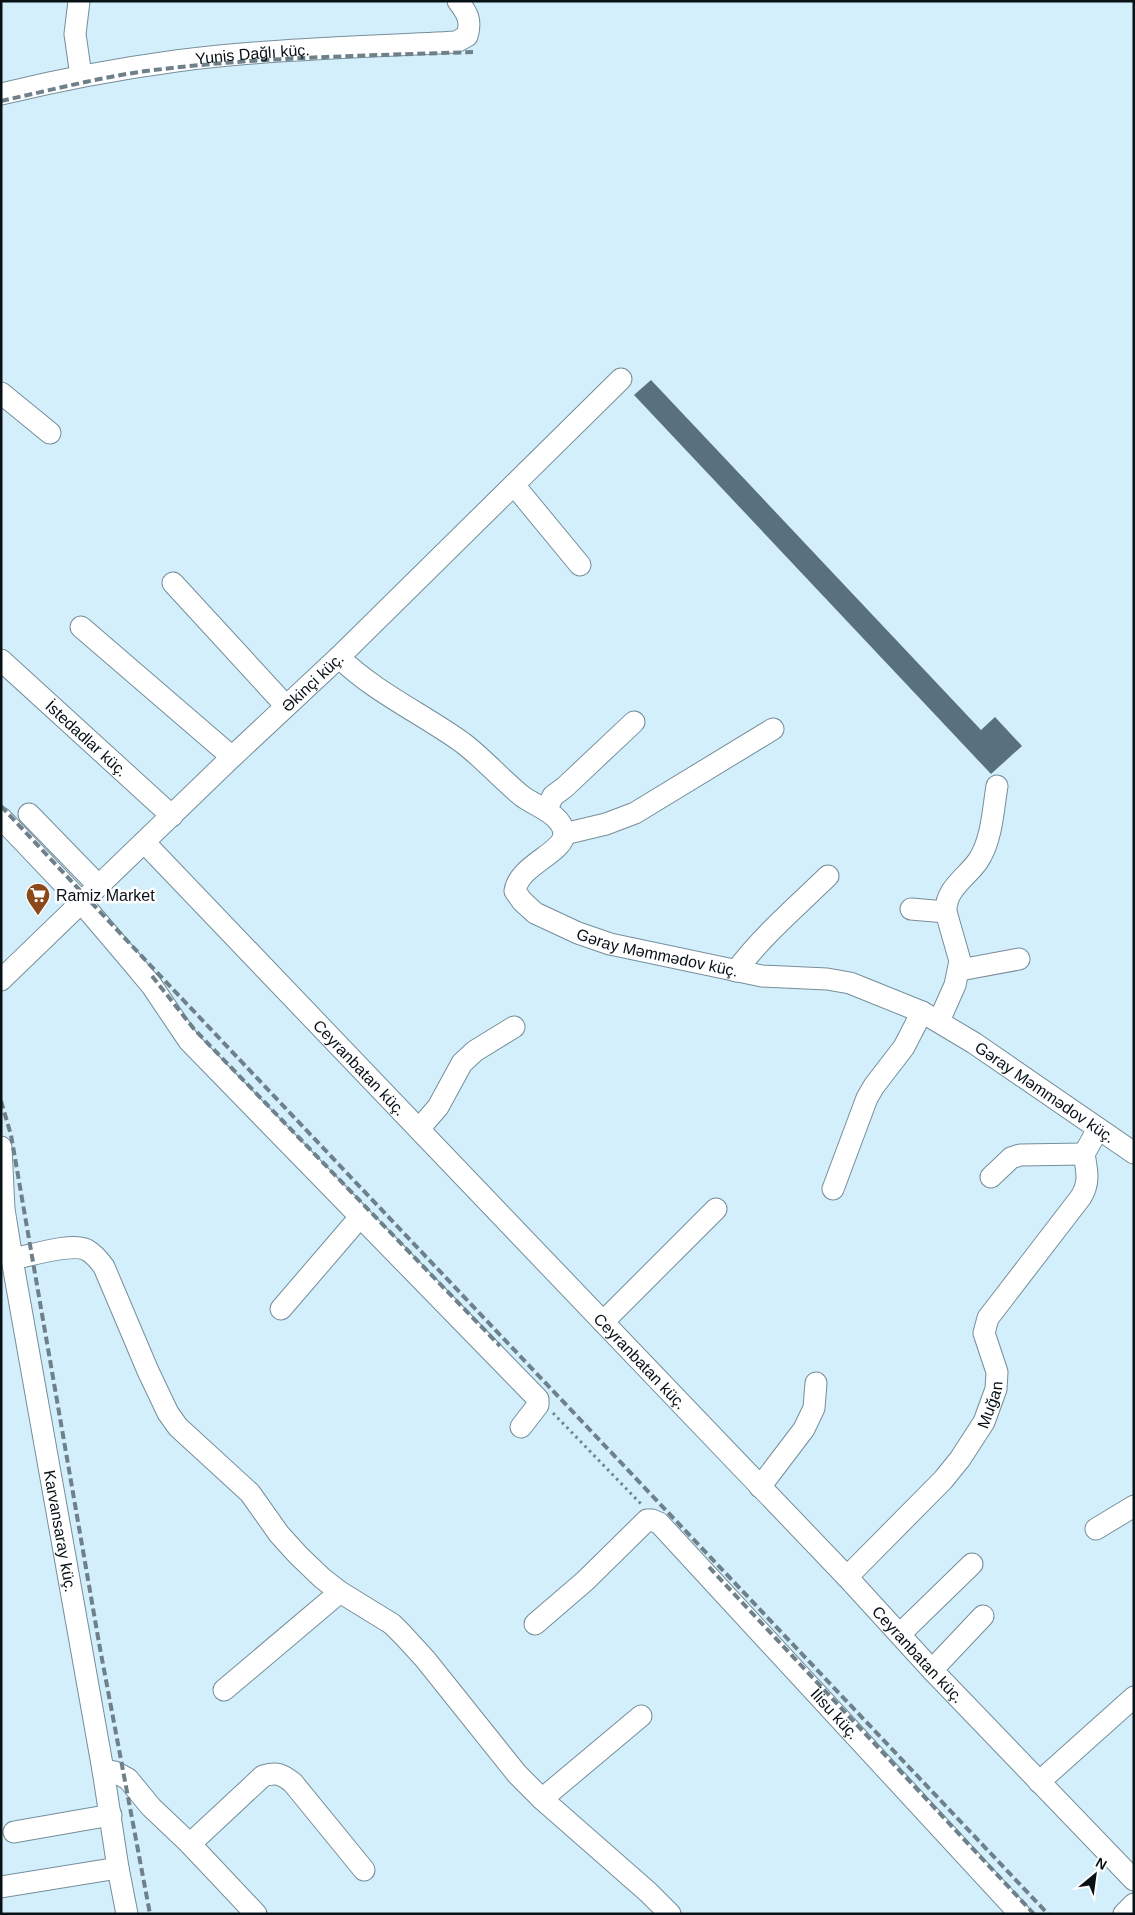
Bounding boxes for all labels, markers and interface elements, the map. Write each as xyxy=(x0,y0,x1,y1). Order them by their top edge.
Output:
street label: Yunis Dağlı küç. xyxy=(194,41,310,67)
street label: Əkinçi küç. xyxy=(278,649,347,715)
street label: İstedadlar küç. xyxy=(43,696,131,780)
supermarket icon: Ramiz Market xyxy=(25,882,51,916)
place label: Ramiz Market xyxy=(56,887,155,904)
street label: Gəray Məmmədov küç. xyxy=(575,925,740,979)
street label: Ceyranbatan küç. xyxy=(310,1016,409,1119)
street label: Gəray Məmmədov küç. xyxy=(972,1038,1118,1146)
street label: Ceyranbatan küç. xyxy=(591,1310,690,1412)
street label: Muğan xyxy=(974,1381,1005,1431)
street label: Karvansaray küç. xyxy=(41,1469,80,1593)
street label: Ceyranbatan küç. xyxy=(869,1602,967,1706)
street label: İlisu küç. xyxy=(808,1684,862,1742)
north arrow xyxy=(1070,1850,1120,1900)
text: N xyxy=(1093,1854,1110,1873)

